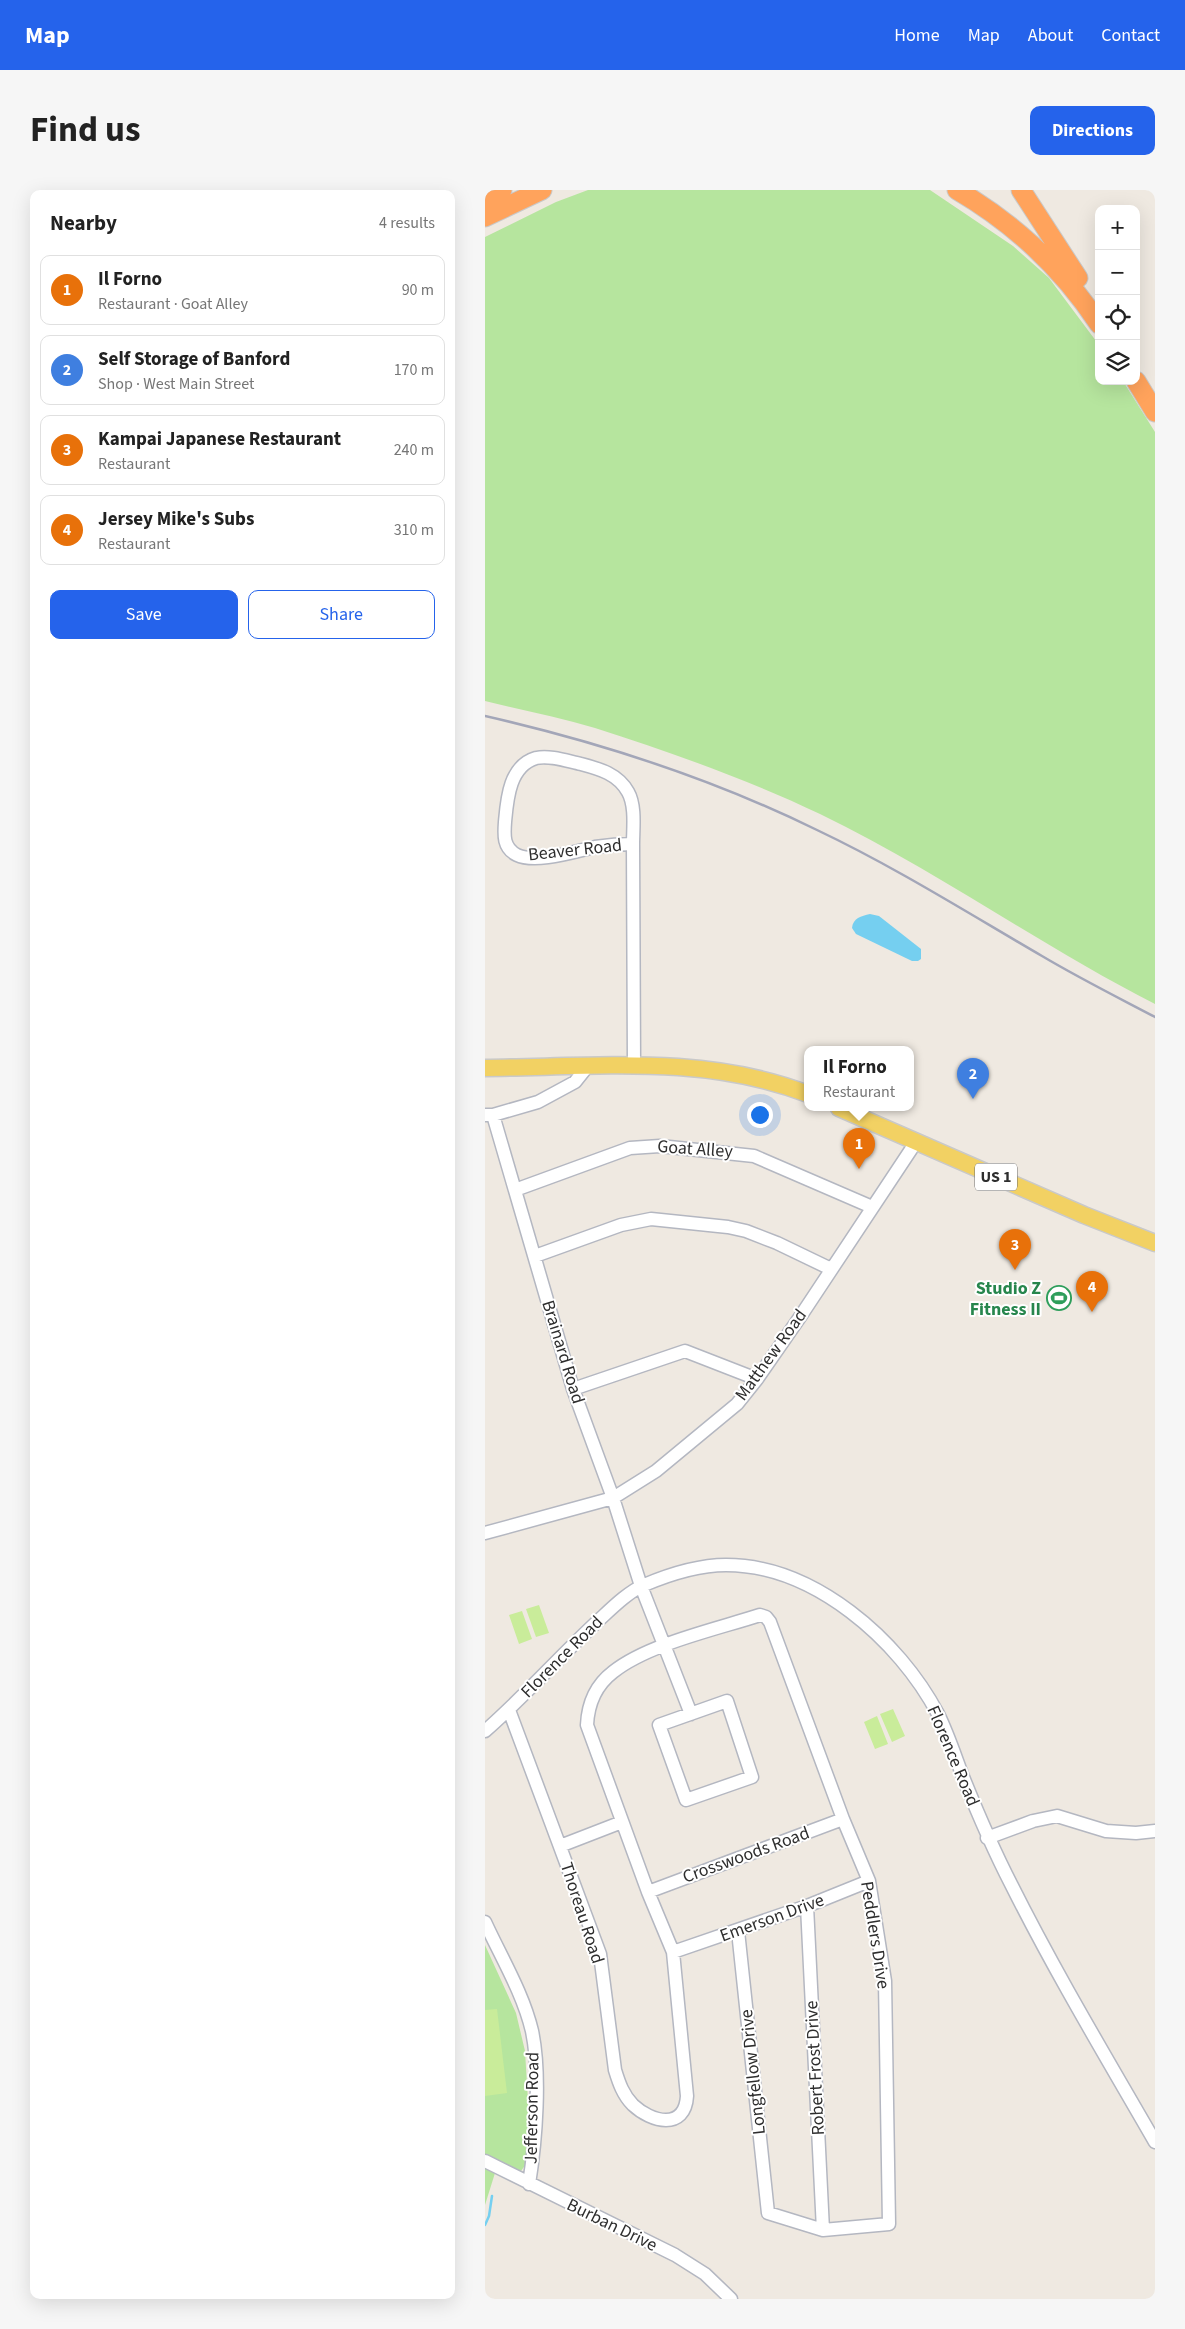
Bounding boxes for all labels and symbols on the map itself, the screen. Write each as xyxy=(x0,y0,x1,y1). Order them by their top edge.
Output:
street label: Beaver Road xyxy=(527,833,623,867)
pin: 2 xyxy=(957,1058,989,1099)
your location xyxy=(747,1102,773,1128)
pin: 1 xyxy=(843,1128,875,1169)
street label: Goat Alley xyxy=(656,1134,734,1164)
road number: US 1 xyxy=(975,1164,1017,1190)
pin: 3 xyxy=(999,1229,1031,1270)
pin: 4 xyxy=(1076,1271,1108,1312)
place label: Studio Z Fitness II xyxy=(970,1276,1041,1322)
sports icon: Studio Z Fitness II xyxy=(1046,1285,1072,1311)
street label: Brainard Road xyxy=(535,1297,591,1407)
street label: Matthew Road xyxy=(729,1304,813,1406)
street label: Florence Road xyxy=(515,1610,609,1704)
street label: Florence Road xyxy=(921,1702,985,1810)
street label: Crosswoods Road xyxy=(679,1820,813,1890)
street label: Thoreau Road xyxy=(554,1859,610,1967)
street label: Peddlers Drive xyxy=(854,1879,896,1991)
street label: Emerson Drive xyxy=(716,1888,828,1948)
street label: Robert Frost Drive xyxy=(799,2000,831,2136)
street label: Longfellow Drive xyxy=(734,2008,772,2136)
street label: Jefferson Road xyxy=(519,2052,545,2164)
street label: Burban Drive xyxy=(563,2192,662,2258)

